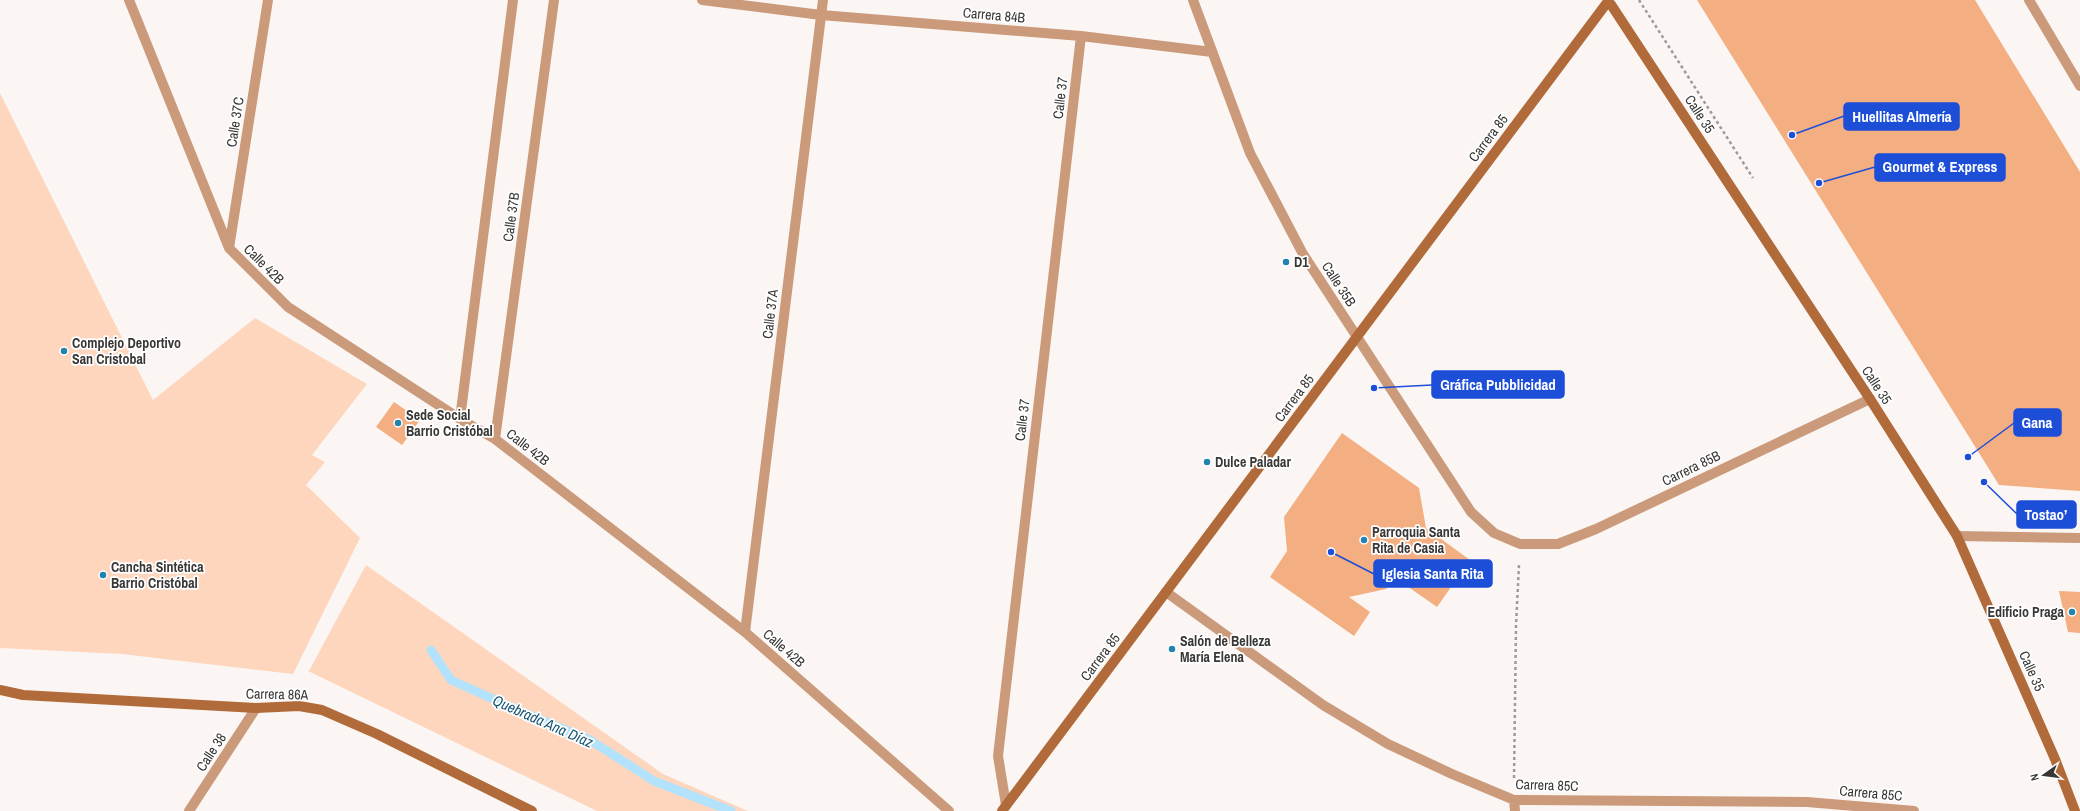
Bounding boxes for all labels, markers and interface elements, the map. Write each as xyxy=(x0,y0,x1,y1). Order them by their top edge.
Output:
street label: Carrera 84B xyxy=(962,3,1026,27)
street label: Calle 37 xyxy=(1049,76,1071,120)
street label: Calle 35 xyxy=(1681,91,1719,137)
street label: Calle 37C xyxy=(222,96,248,148)
callout: Huellitas Almería xyxy=(1844,103,1959,130)
text: Huellitas Almería xyxy=(1852,106,1952,127)
street label: Carrera 85 xyxy=(1464,111,1512,165)
callout: Gourmet & Express xyxy=(1875,154,2005,181)
text: Gourmet & Express xyxy=(1883,156,1998,177)
street label: Calle 37B xyxy=(499,191,523,243)
street label: Calle 42B xyxy=(240,240,288,288)
place label: D1 xyxy=(1294,253,1309,271)
marker: D1 xyxy=(1281,257,1291,267)
street label: Calle 35B xyxy=(1318,258,1360,310)
street label: Calle 37A xyxy=(758,288,782,340)
place label: Complejo Deportivo San Cristobal xyxy=(72,334,181,368)
marker: Complejo Deportivo San Cristobal xyxy=(59,346,69,356)
street label: Calle 35 xyxy=(1858,362,1896,408)
street label: Carrera 85 xyxy=(1270,371,1318,425)
callout: Gráfica Pubblicidad xyxy=(1432,371,1564,398)
text: Gráfica Pubblicidad xyxy=(1440,374,1556,395)
street label: Calle 37 xyxy=(1011,398,1033,442)
place label: Sede Social Barrio Cristóbal xyxy=(406,406,493,440)
callout: Gana xyxy=(2014,409,2061,436)
text: Gana xyxy=(2022,412,2053,433)
marker: Sede Social Barrio Cristóbal xyxy=(393,418,403,428)
street label: Calle 42B xyxy=(503,425,553,470)
street label: Carrera 85B xyxy=(1659,446,1723,490)
place label: Dulce Paladar xyxy=(1215,453,1291,471)
marker: Dulce Paladar xyxy=(1202,457,1212,467)
callout: Tostao’ xyxy=(2017,501,2076,528)
text: Tostao’ xyxy=(2025,504,2067,525)
place label: Parroquia Santa Rita de Casia xyxy=(1372,523,1461,557)
marker: Parroquia Santa Rita de Casia xyxy=(1359,535,1369,545)
place label: Cancha Sintética Barrio Cristóbal xyxy=(111,558,204,592)
callout: Iglesia Santa Rita xyxy=(1374,560,1492,587)
text: Iglesia Santa Rita xyxy=(1382,563,1484,584)
marker: Cancha Sintética Barrio Cristóbal xyxy=(98,570,108,580)
place label: Edificio Praga xyxy=(1987,603,2065,621)
marker: Edificio Praga xyxy=(2067,607,2077,617)
street label: Calle 42B xyxy=(759,625,809,671)
street label: Carrera 85 xyxy=(1076,630,1124,684)
place label: Salón de Belleza María Elena xyxy=(1180,632,1271,666)
marker: Salón de Belleza María Elena xyxy=(1167,644,1177,654)
street label: Calle 35 xyxy=(2015,648,2049,694)
street label: Carrera 86A xyxy=(246,684,309,704)
water label: Quebrada Ana Díaz xyxy=(489,689,597,753)
street label: Calle 38 xyxy=(192,729,230,775)
north arrow xyxy=(2024,755,2064,795)
text: N xyxy=(2027,773,2042,782)
street label: Carrera 85C xyxy=(1515,775,1579,795)
street label: Carrera 85C xyxy=(1839,781,1903,805)

